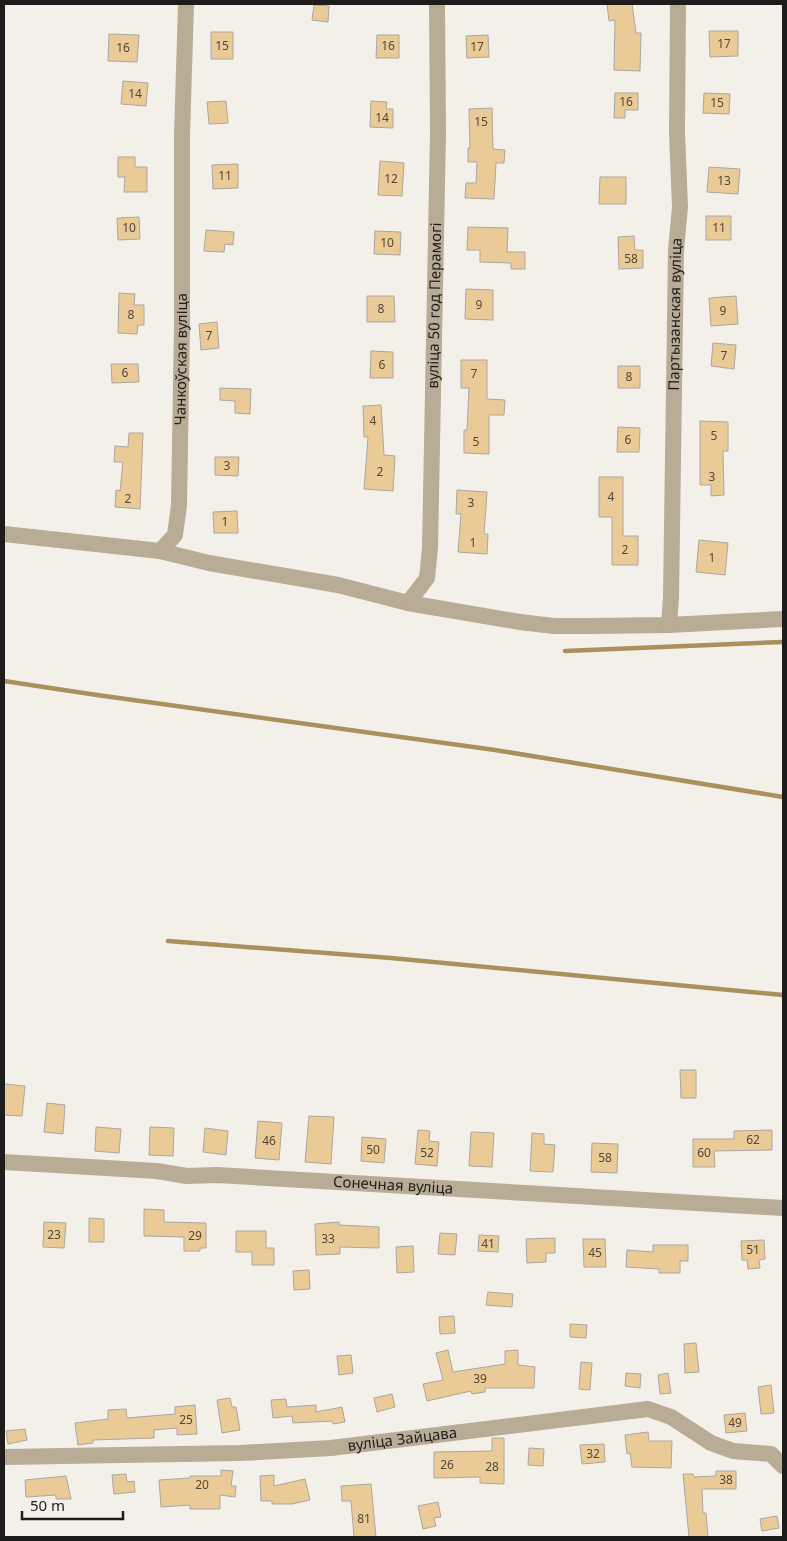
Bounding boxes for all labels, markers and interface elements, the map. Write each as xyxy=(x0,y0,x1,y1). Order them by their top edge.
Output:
house number: 17 xyxy=(717,35,731,52)
house number: 15 xyxy=(215,37,229,54)
house number: 16 xyxy=(381,37,395,54)
house number: 17 xyxy=(470,38,484,55)
house number: 16 xyxy=(116,39,130,56)
house number: 14 xyxy=(128,85,142,102)
house number: 16 xyxy=(619,93,633,110)
house number: 15 xyxy=(710,94,724,111)
house number: 14 xyxy=(375,109,389,126)
house number: 15 xyxy=(474,113,488,130)
house number: 11 xyxy=(218,167,232,184)
house number: 12 xyxy=(384,170,398,187)
house number: 13 xyxy=(717,172,731,189)
house number: 10 xyxy=(122,219,136,236)
house number: 11 xyxy=(712,219,726,236)
street label: вуліца 50 год Перамогі xyxy=(422,222,445,389)
house number: 10 xyxy=(380,234,394,251)
street label: Партызанская вуліца xyxy=(663,237,686,391)
house number: 58 xyxy=(624,250,638,267)
street label: Чанкоўская вуліца xyxy=(169,293,191,425)
house number: 9 xyxy=(476,296,483,313)
house number: 8 xyxy=(378,300,385,317)
house number: 9 xyxy=(720,302,727,319)
house number: 8 xyxy=(128,306,135,323)
house number: 7 xyxy=(206,327,213,344)
house number: 7 xyxy=(721,347,728,364)
house number: 6 xyxy=(379,356,386,373)
house number: 6 xyxy=(122,364,129,381)
house number: 7 xyxy=(471,365,478,382)
house number: 8 xyxy=(626,368,633,385)
house number: 4 xyxy=(370,412,377,429)
house number: 5 xyxy=(711,427,718,444)
house number: 6 xyxy=(625,431,632,448)
house number: 5 xyxy=(473,433,480,450)
house number: 3 xyxy=(224,457,231,474)
house number: 2 xyxy=(377,463,384,480)
house number: 3 xyxy=(709,468,716,485)
house number: 4 xyxy=(608,488,615,505)
house number: 2 xyxy=(125,490,132,507)
house number: 3 xyxy=(468,494,475,511)
house number: 1 xyxy=(222,513,228,530)
house number: 1 xyxy=(470,534,476,551)
house number: 2 xyxy=(622,541,629,558)
house number: 1 xyxy=(709,549,715,566)
house number: 62 xyxy=(746,1131,760,1148)
house number: 46 xyxy=(262,1132,276,1149)
house number: 50 xyxy=(366,1141,380,1158)
house number: 52 xyxy=(420,1144,434,1161)
house number: 60 xyxy=(697,1144,711,1161)
house number: 58 xyxy=(598,1149,612,1166)
street label: Сонечная вуліца xyxy=(332,1171,454,1198)
house number: 23 xyxy=(47,1226,61,1243)
house number: 29 xyxy=(188,1227,202,1244)
house number: 33 xyxy=(321,1230,335,1247)
house number: 41 xyxy=(481,1235,495,1252)
house number: 51 xyxy=(746,1241,760,1258)
house number: 45 xyxy=(588,1244,602,1261)
house number: 39 xyxy=(473,1370,487,1387)
house number: 25 xyxy=(179,1411,193,1428)
house number: 49 xyxy=(728,1414,742,1431)
street label: вуліца Зайцава xyxy=(346,1422,458,1455)
house number: 32 xyxy=(586,1445,600,1462)
house number: 26 xyxy=(440,1456,454,1473)
house number: 28 xyxy=(485,1458,499,1475)
house number: 38 xyxy=(719,1471,733,1488)
house number: 20 xyxy=(195,1476,209,1493)
scale bar xyxy=(22,1488,124,1520)
text: 50 m xyxy=(30,1495,65,1515)
house number: 81 xyxy=(357,1510,371,1527)

